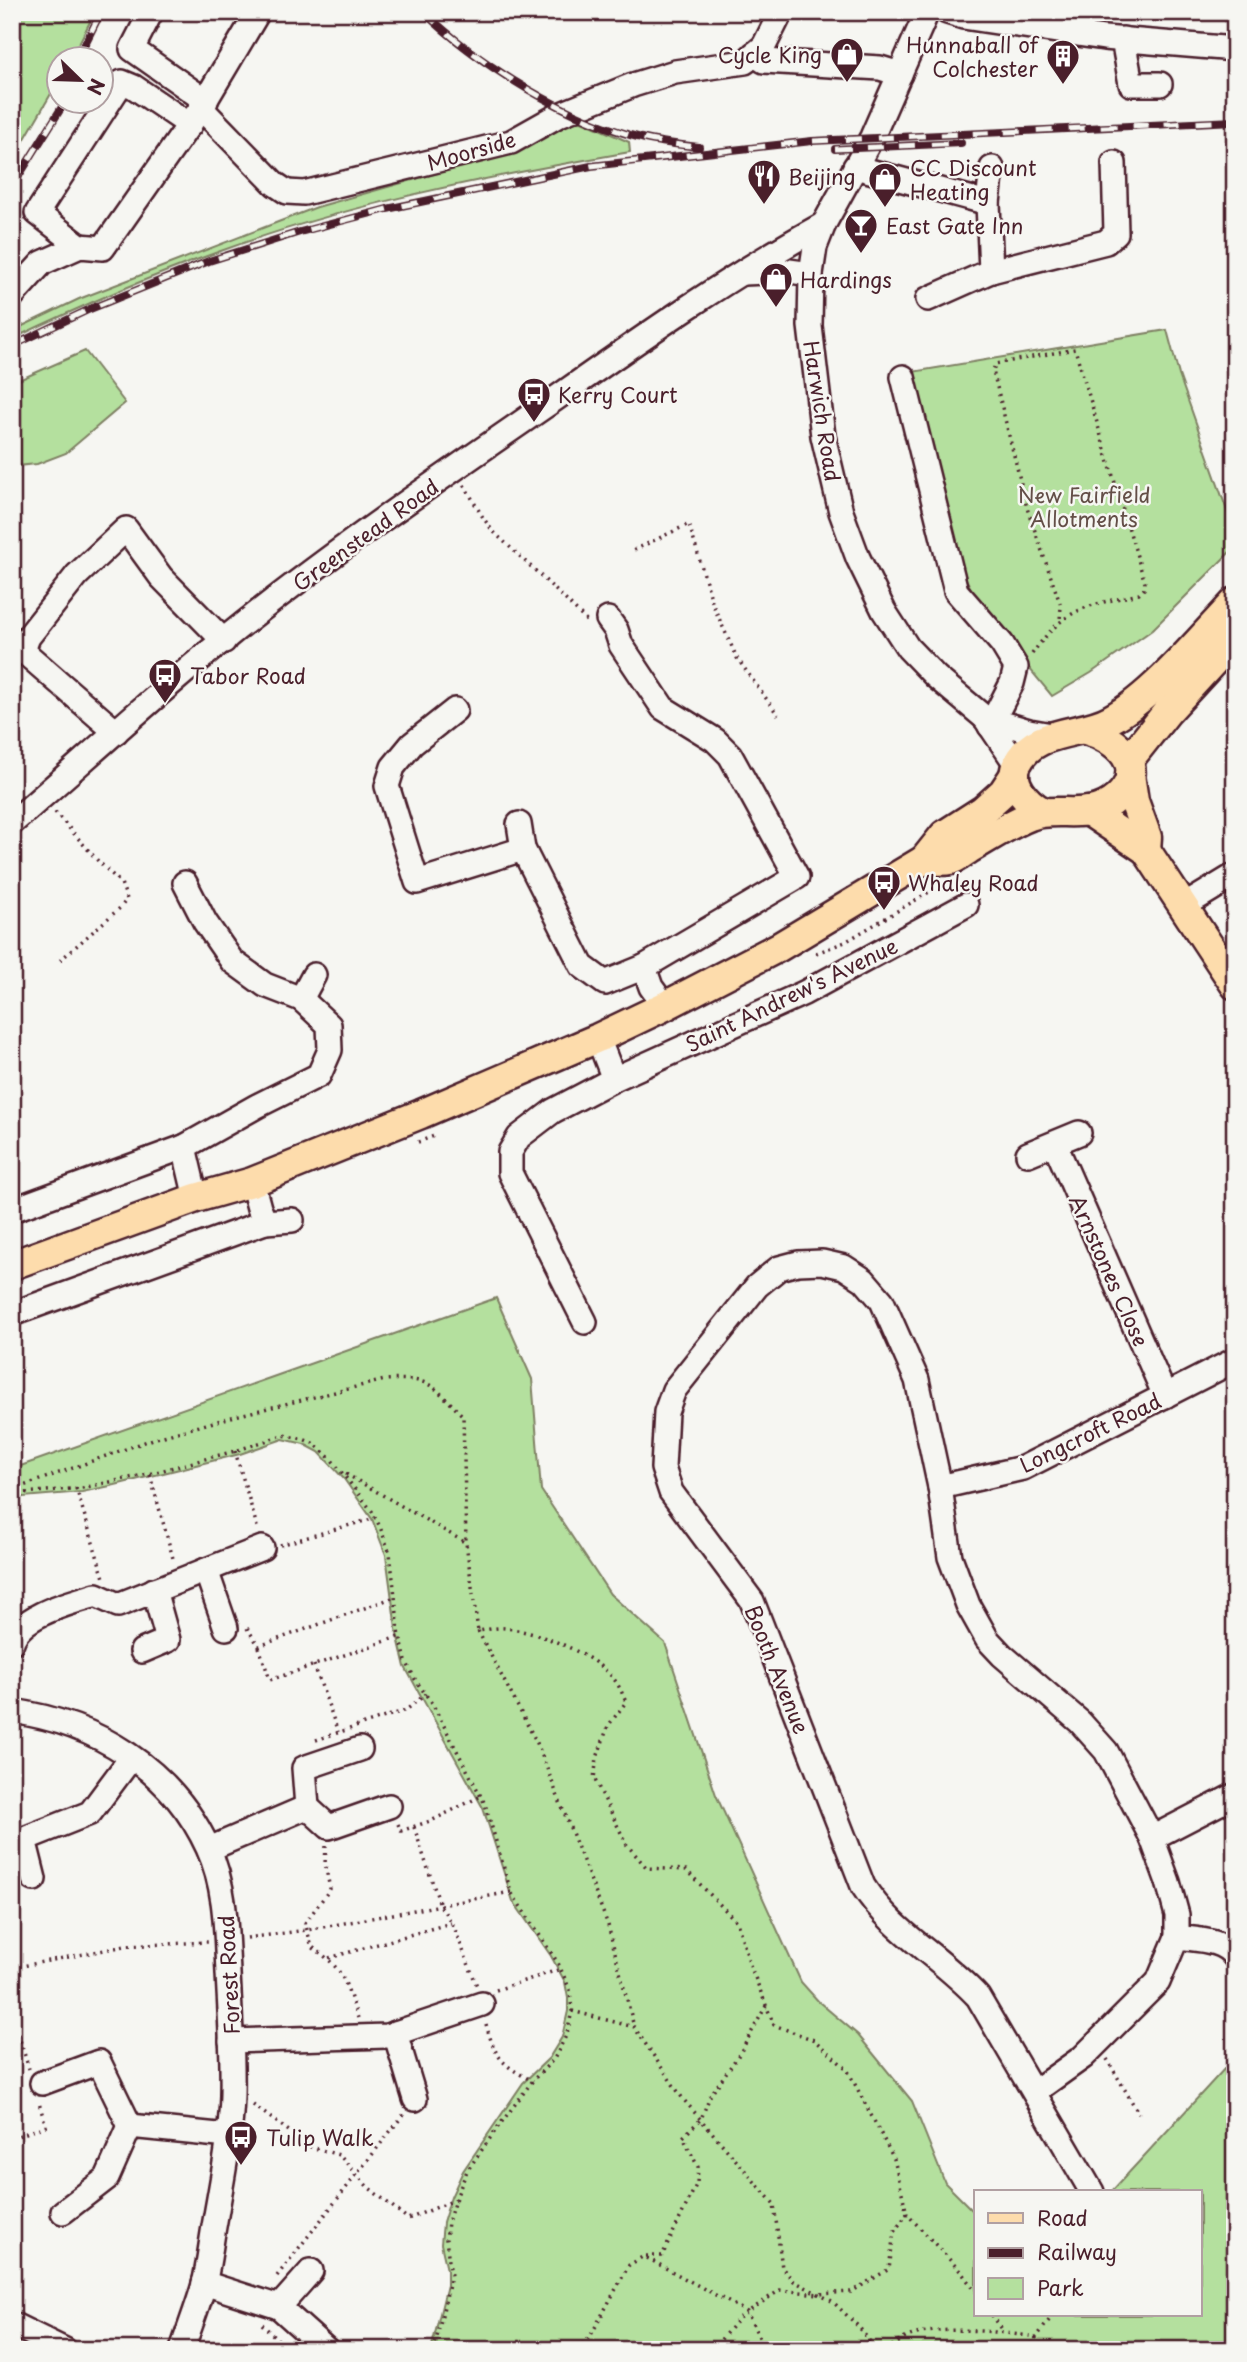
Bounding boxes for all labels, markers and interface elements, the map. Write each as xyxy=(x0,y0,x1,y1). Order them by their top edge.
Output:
place label: Hunnaball of Colchester xyxy=(906,28,1040,84)
shop icon: Cycle King xyxy=(828,35,866,84)
building icon: Hunnaball of Colchester xyxy=(1044,37,1082,86)
place label: Cycle King xyxy=(718,38,822,70)
north arrow xyxy=(46,46,116,116)
text: N xyxy=(81,75,112,99)
street label: Moorside xyxy=(423,122,519,178)
place label: CC Discount Heating xyxy=(910,151,1037,207)
restaurant icon: Beijing xyxy=(745,157,783,206)
place label: Beijing xyxy=(788,160,856,192)
shop icon: CC Discount Heating xyxy=(866,160,904,209)
bar icon: East Gate Inn xyxy=(842,206,880,255)
place label: East Gate Inn xyxy=(886,209,1023,241)
shop icon: Hardings xyxy=(757,260,795,309)
place label: Hardings xyxy=(800,263,892,295)
street label: Harwich Road xyxy=(796,338,850,484)
bus stop icon: Kerry Court xyxy=(515,375,553,424)
place label: Kerry Court xyxy=(558,378,678,410)
street label: Greenstead Road xyxy=(285,470,445,598)
park label: New Fairfield Allotments xyxy=(1017,478,1151,534)
bus stop icon: Tabor Road xyxy=(146,656,184,705)
place label: Tabor Road xyxy=(190,659,306,691)
bus stop icon: Whaley Road xyxy=(865,863,903,912)
place label: Whaley Road xyxy=(908,866,1039,898)
street label: Saint Andrew's Avenue xyxy=(679,929,903,1059)
street label: Arnstones Close xyxy=(1062,1189,1158,1351)
street label: Longcroft Road xyxy=(1014,1384,1166,1480)
street label: Booth Avenue xyxy=(738,1600,818,1738)
street label: Forest Road xyxy=(209,1914,247,2036)
bus stop icon: Tulip Walk xyxy=(222,2118,260,2167)
place label: Tulip Walk xyxy=(266,2121,374,2153)
legend xyxy=(974,2190,1202,2316)
text: Road xyxy=(1037,2201,1088,2233)
text: Railway xyxy=(1037,2235,1117,2267)
text: Park xyxy=(1037,2271,1084,2303)

